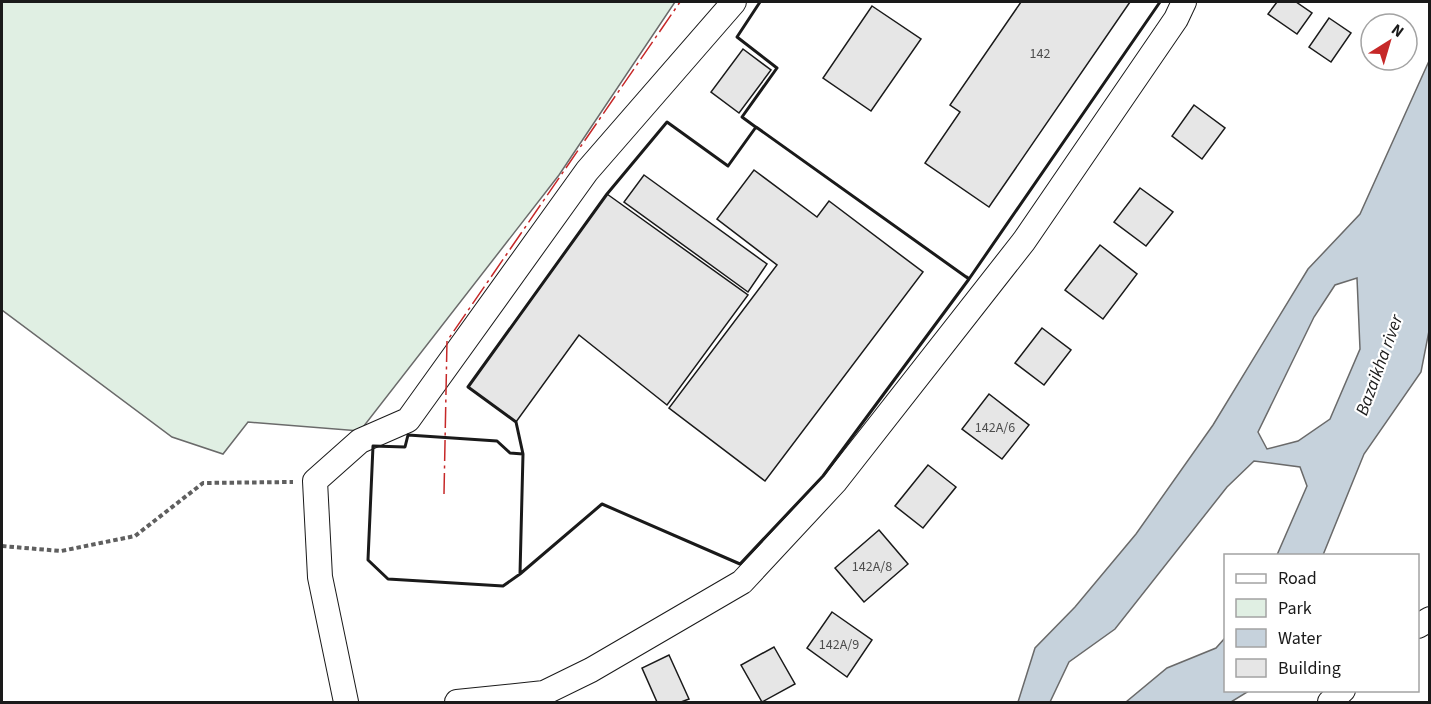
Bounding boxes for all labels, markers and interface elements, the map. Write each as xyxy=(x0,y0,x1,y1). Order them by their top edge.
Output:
north arrow xyxy=(1359,12,1419,72)
text: N xyxy=(1387,19,1408,43)
house number: 142 xyxy=(1030,44,1050,64)
water label: Bazaikha river xyxy=(1350,311,1410,419)
house number: 142А/6 xyxy=(975,418,1015,438)
legend xyxy=(1224,554,1419,692)
house number: 142А/8 xyxy=(852,557,892,577)
text: Road xyxy=(1278,566,1317,591)
text: Park xyxy=(1278,596,1312,621)
text: Water xyxy=(1278,626,1322,651)
house number: 142А/9 xyxy=(819,635,859,655)
text: Building xyxy=(1278,656,1341,681)

